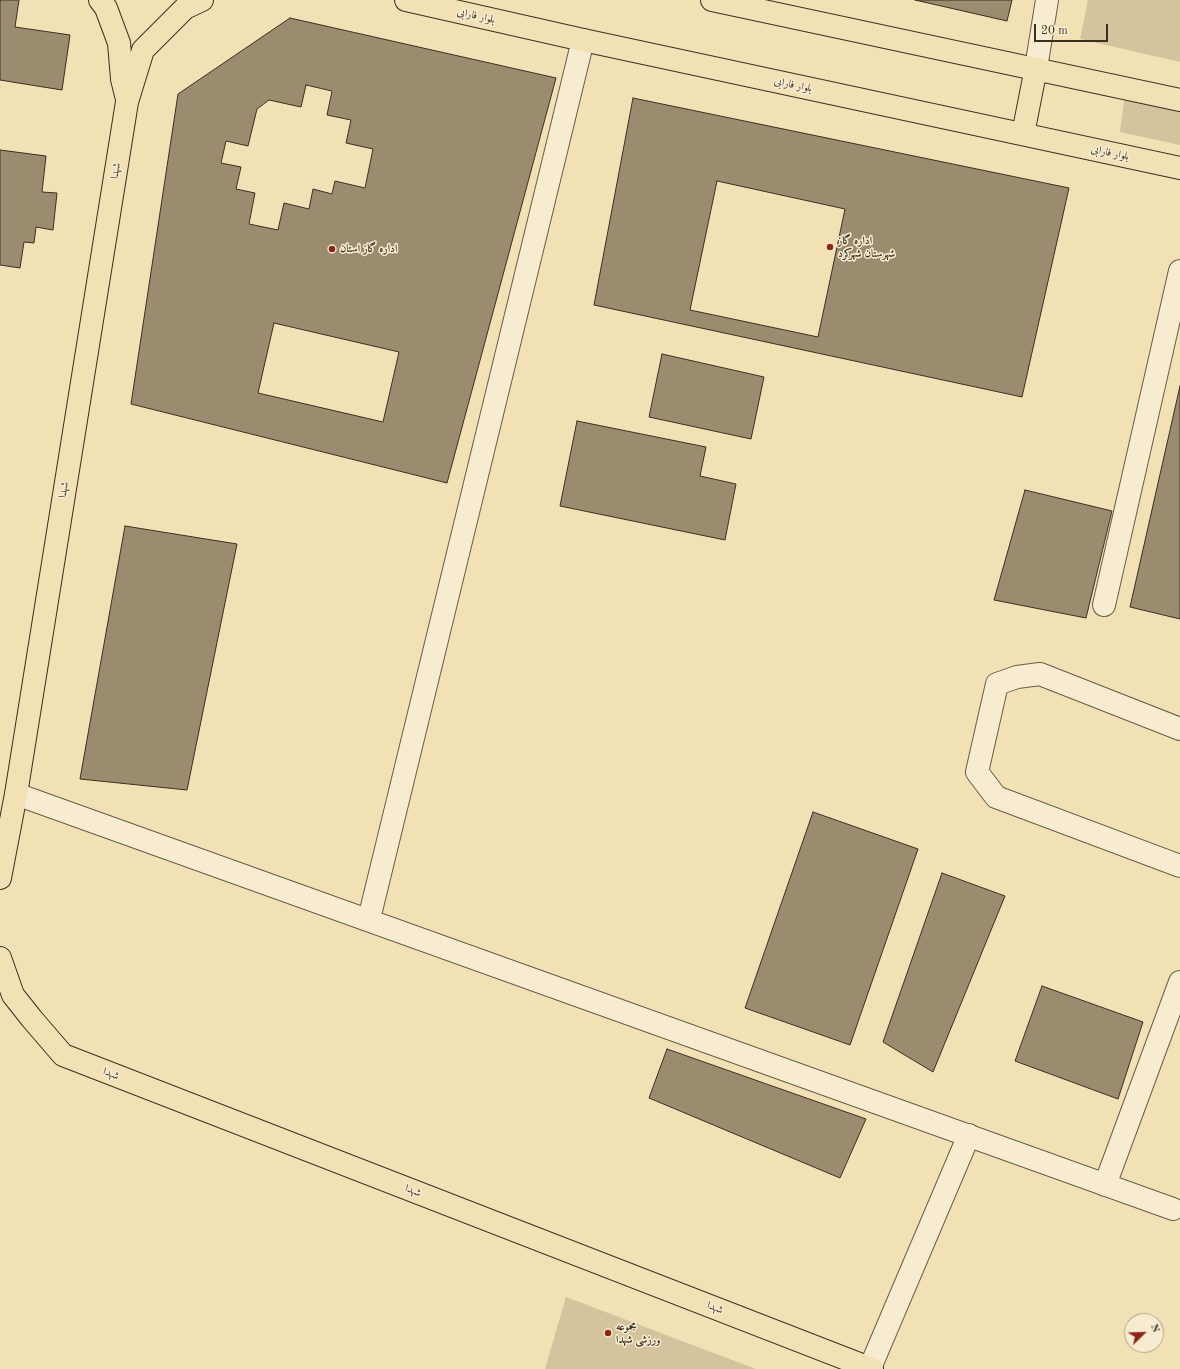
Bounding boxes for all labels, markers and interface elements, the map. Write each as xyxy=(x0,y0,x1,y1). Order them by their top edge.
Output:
street label: بلوار فارابی xyxy=(456,5,496,27)
scale bar xyxy=(1036,16,1110,42)
text: 20 m xyxy=(1041,25,1068,37)
street label: بلوار فارابی xyxy=(773,75,813,95)
street label: بلوار فارابی xyxy=(1090,143,1130,163)
street label: شهدا xyxy=(108,162,124,180)
place label: اداره گاز شهرستان شهرکرد xyxy=(838,234,895,260)
place label: اداره گاز استان xyxy=(340,242,397,256)
marker: اداره گاز شهرستان شهرکرد xyxy=(825,242,835,252)
marker: اداره گاز استان xyxy=(327,244,337,254)
street label: شهدا xyxy=(56,481,72,499)
street label: شهدا xyxy=(101,1065,121,1083)
street label: شهدا xyxy=(403,1182,423,1200)
street label: شهدا xyxy=(705,1299,725,1317)
north arrow xyxy=(1124,1313,1164,1353)
place label: مجموعه ورزشی شهدا xyxy=(616,1320,660,1346)
text: N xyxy=(1148,1322,1161,1335)
marker: مجموعه ورزشی شهدا xyxy=(603,1328,613,1338)

